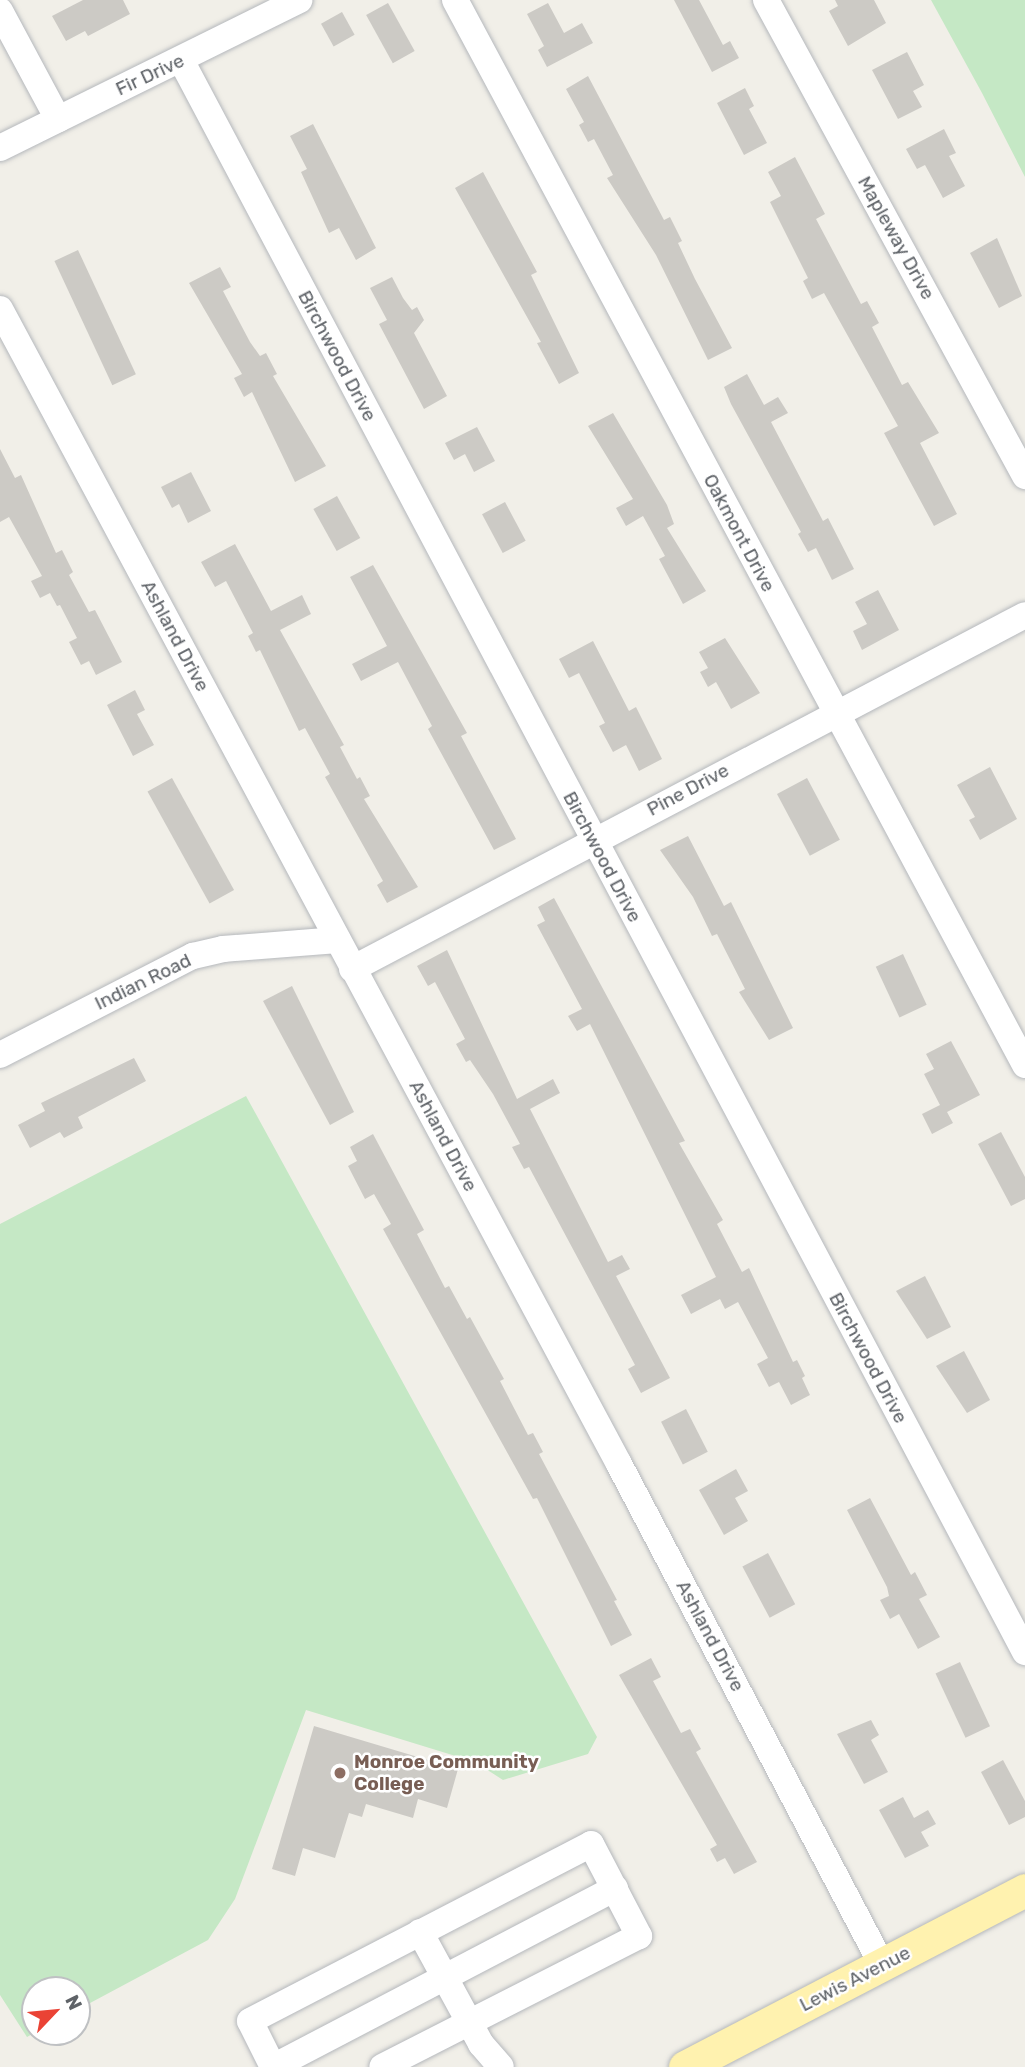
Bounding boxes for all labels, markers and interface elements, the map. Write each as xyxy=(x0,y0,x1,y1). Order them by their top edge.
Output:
street label: Fir Drive xyxy=(112,49,188,101)
street label: Mapleway Drive xyxy=(853,172,939,304)
street label: Birchwood Drive xyxy=(293,287,381,425)
street label: Oakmont Drive xyxy=(698,470,780,596)
street label: Ashland Drive xyxy=(136,577,214,695)
street label: Pine Drive xyxy=(643,759,733,821)
street label: Birchwood Drive xyxy=(558,788,646,926)
street label: Indian Road xyxy=(91,949,195,1015)
street label: Ashland Drive xyxy=(404,1077,482,1195)
street label: Birchwood Drive xyxy=(824,1289,912,1427)
street label: Ashland Drive xyxy=(671,1577,749,1695)
place label: Monroe Community College xyxy=(354,1751,539,1795)
marker: Monroe Community College xyxy=(332,1765,348,1781)
street label: Lewis Avenue xyxy=(796,1941,914,2017)
north arrow xyxy=(21,1976,91,2046)
text: N xyxy=(60,1991,87,2014)

